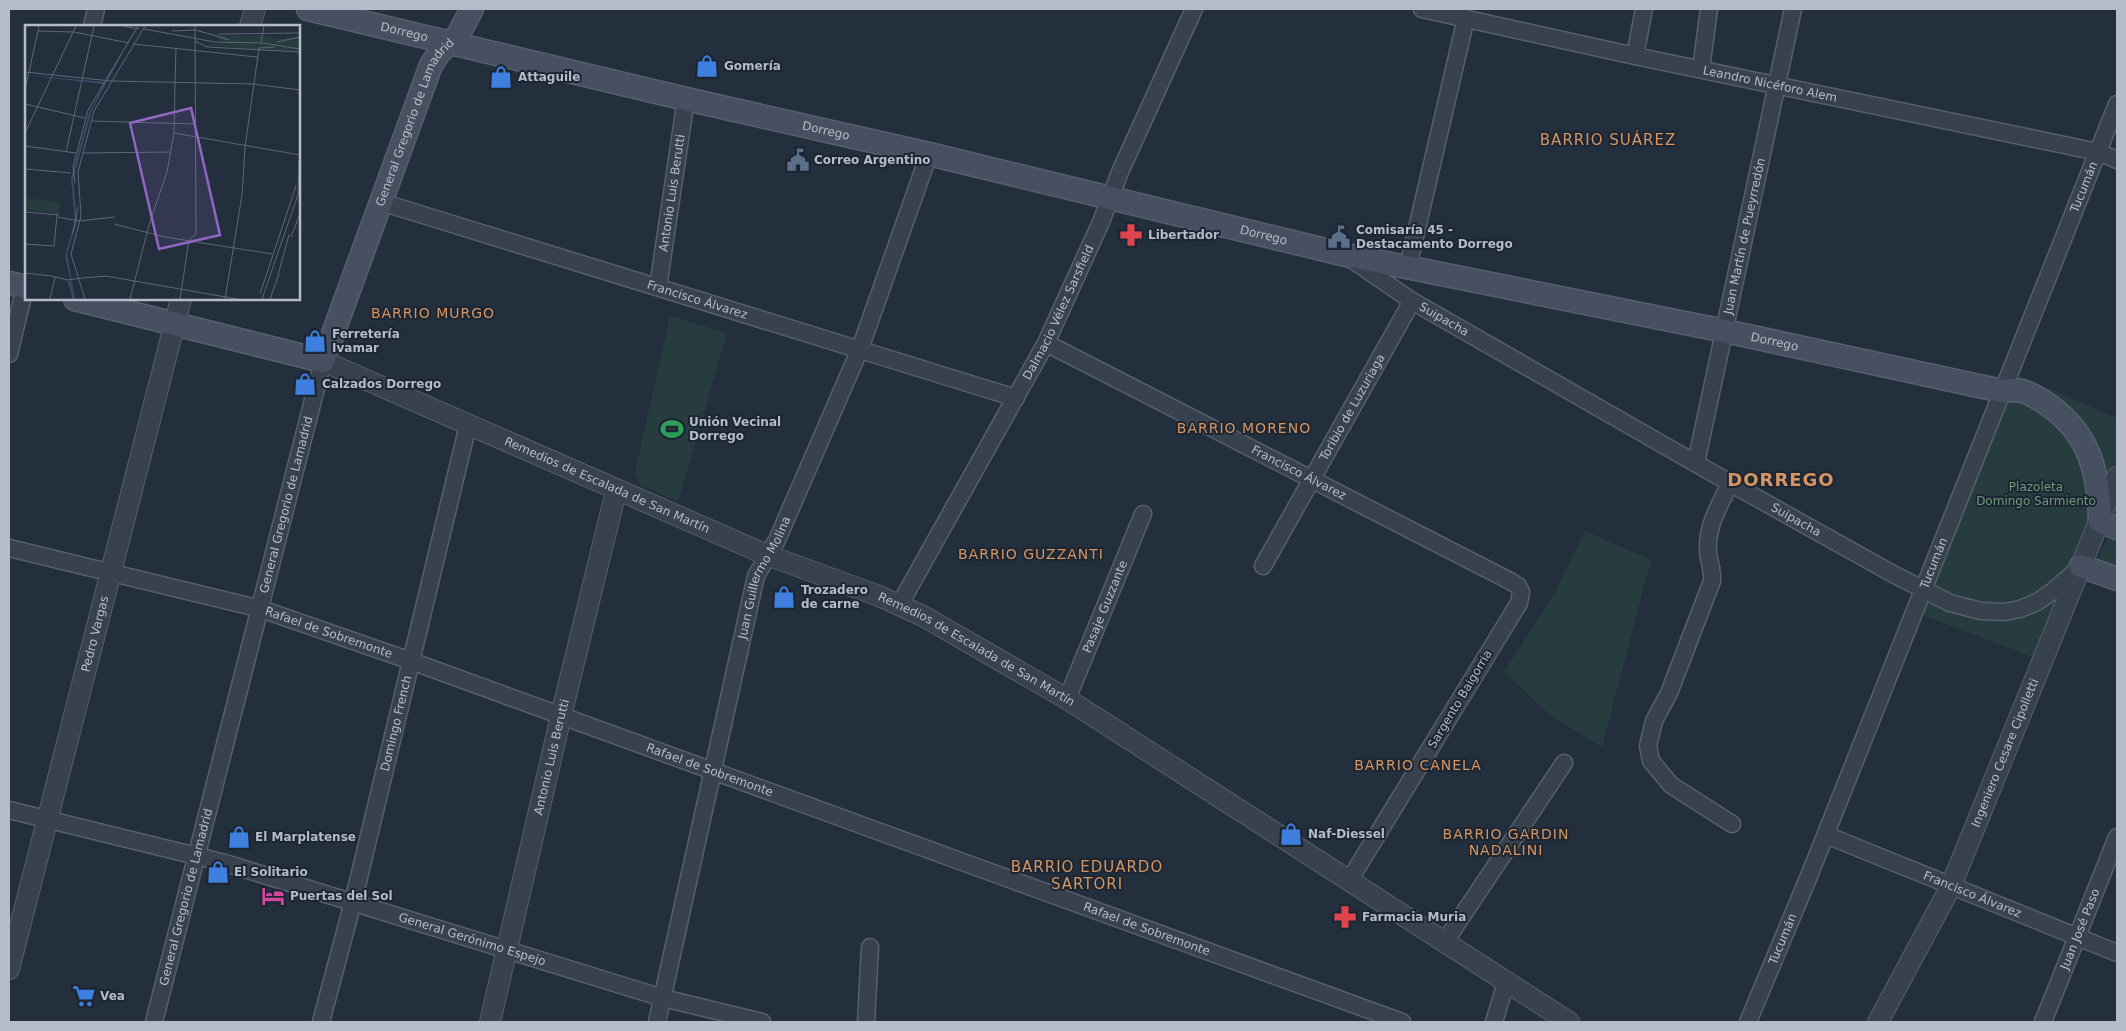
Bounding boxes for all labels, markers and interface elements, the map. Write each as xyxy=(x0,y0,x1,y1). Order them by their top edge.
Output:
street label: Dorrego xyxy=(379,20,429,44)
inset map xyxy=(25,25,300,300)
street label: General Gregorio de Lamadrid xyxy=(373,35,457,208)
shop icon: Gomería xyxy=(694,53,720,79)
place label: Gomería xyxy=(724,59,781,73)
street label: Leandro Nicéforo Alem xyxy=(1702,63,1838,105)
shop icon: Attaguile xyxy=(488,64,514,90)
place label: Attaguile xyxy=(518,70,580,84)
street label: Dorrego xyxy=(801,118,851,143)
district label: BARRIO SUÁREZ xyxy=(1540,130,1676,149)
street label: Antonio Luis Berutti xyxy=(656,133,688,253)
public building icon: Correo Argentino xyxy=(785,147,811,173)
place label: Correo Argentino xyxy=(814,153,931,167)
street label: Juan Martín de Pueyrredón xyxy=(1721,157,1768,317)
street label: Tucumán xyxy=(2067,159,2100,216)
pharmacy icon: Libertador xyxy=(1118,222,1144,248)
street label: Dorrego xyxy=(1238,223,1289,248)
place label: Comisaría 45 - Destacamento Dorrego xyxy=(1356,223,1513,251)
public building icon: Comisaría 45 - Destacamento Dorrego xyxy=(1326,224,1352,250)
place label: Libertador xyxy=(1148,228,1219,242)
street label: Dalmacio Vélez Sarsfield xyxy=(1020,243,1097,382)
street label: Francisco Álvarez xyxy=(645,278,749,322)
street label: Suipacha xyxy=(1417,300,1471,339)
district label: BARRIO MURGO xyxy=(371,305,495,321)
place label: Ferretería Ivamar xyxy=(332,327,400,355)
shop icon: Ferretería Ivamar xyxy=(302,328,328,354)
street label: Dorrego xyxy=(1749,330,1800,354)
street label: Toribio de Luzuriaga xyxy=(1316,351,1388,464)
shop icon: Calzados Dorrego xyxy=(292,371,318,397)
place label: Calzados Dorrego xyxy=(322,377,441,391)
street label: General Gregorio de Lamadrid xyxy=(257,415,316,595)
place label: Unión Vecinal Dorrego xyxy=(689,415,781,443)
sports icon: Unión Vecinal Dorrego xyxy=(659,416,685,442)
district label: BARRIO MORENO xyxy=(1177,420,1311,436)
street label: Remedios de Escalada de San Martín xyxy=(502,434,712,536)
street label: Francisco Álvarez xyxy=(1249,443,1348,503)
district label: DORREGO xyxy=(1727,469,1835,490)
park label: Plazoleta Domingo Sarmiento xyxy=(1976,480,2096,508)
street label: Suipacha xyxy=(1768,500,1823,539)
street label: Juan Guillermo Molina xyxy=(735,514,793,641)
street label: Tucumán xyxy=(1917,536,1950,592)
district label: BARRIO GUZZANTI xyxy=(958,546,1104,562)
street label: Pasaje Guzzante xyxy=(1080,558,1130,655)
place label: Trozadero de carne xyxy=(801,583,868,611)
shop icon: Trozadero de carne xyxy=(771,584,797,610)
street label: Remedios de Escalada de San Martín xyxy=(876,590,1077,709)
street label: Pedro Vargas xyxy=(79,594,112,674)
street label: Rafael de Sobremonte xyxy=(263,604,394,661)
street label: Sargento Baigorria xyxy=(1425,647,1495,751)
street label: Domingo French xyxy=(378,674,414,773)
street label: Ingeniero Cesare Cipolletti xyxy=(1969,677,2041,829)
street label: Antonio Luis Berutti xyxy=(531,698,572,816)
street label: Rafael de Sobremonte xyxy=(644,740,775,799)
district label: BARRIO CANELA xyxy=(1354,757,1482,773)
street label: General Gregorio de Lamadrid xyxy=(157,807,215,987)
shop icon: Naf-Diessel xyxy=(1278,821,1304,847)
shop icon: El Marplatense xyxy=(226,824,252,850)
district label: BARRIO GARDIN NADALINI xyxy=(1443,826,1569,858)
place label: Naf-Diessel xyxy=(1308,827,1385,841)
place label: El Marplatense xyxy=(255,830,356,844)
district label: BARRIO EDUARDO SARTORI xyxy=(1011,858,1163,893)
shop icon: El Solitario xyxy=(205,859,231,885)
place label: El Solitario xyxy=(234,865,308,879)
street label: Francisco Álvarez xyxy=(1921,868,2023,920)
hotel icon: Puertas del Sol xyxy=(260,883,286,909)
street label: Juan José Paso xyxy=(2057,887,2103,973)
place label: Puertas del Sol xyxy=(290,889,393,903)
street label: Rafael de Sobremonte xyxy=(1081,900,1212,958)
pharmacy icon: Farmacia Muria xyxy=(1332,904,1358,930)
street label: General Gerónimo Espejo xyxy=(397,910,547,968)
place label: Farmacia Muria xyxy=(1362,910,1466,924)
street label: Tucumán xyxy=(1765,911,1800,967)
supermarket icon: Vea xyxy=(71,983,97,1009)
place label: Vea xyxy=(100,989,125,1003)

